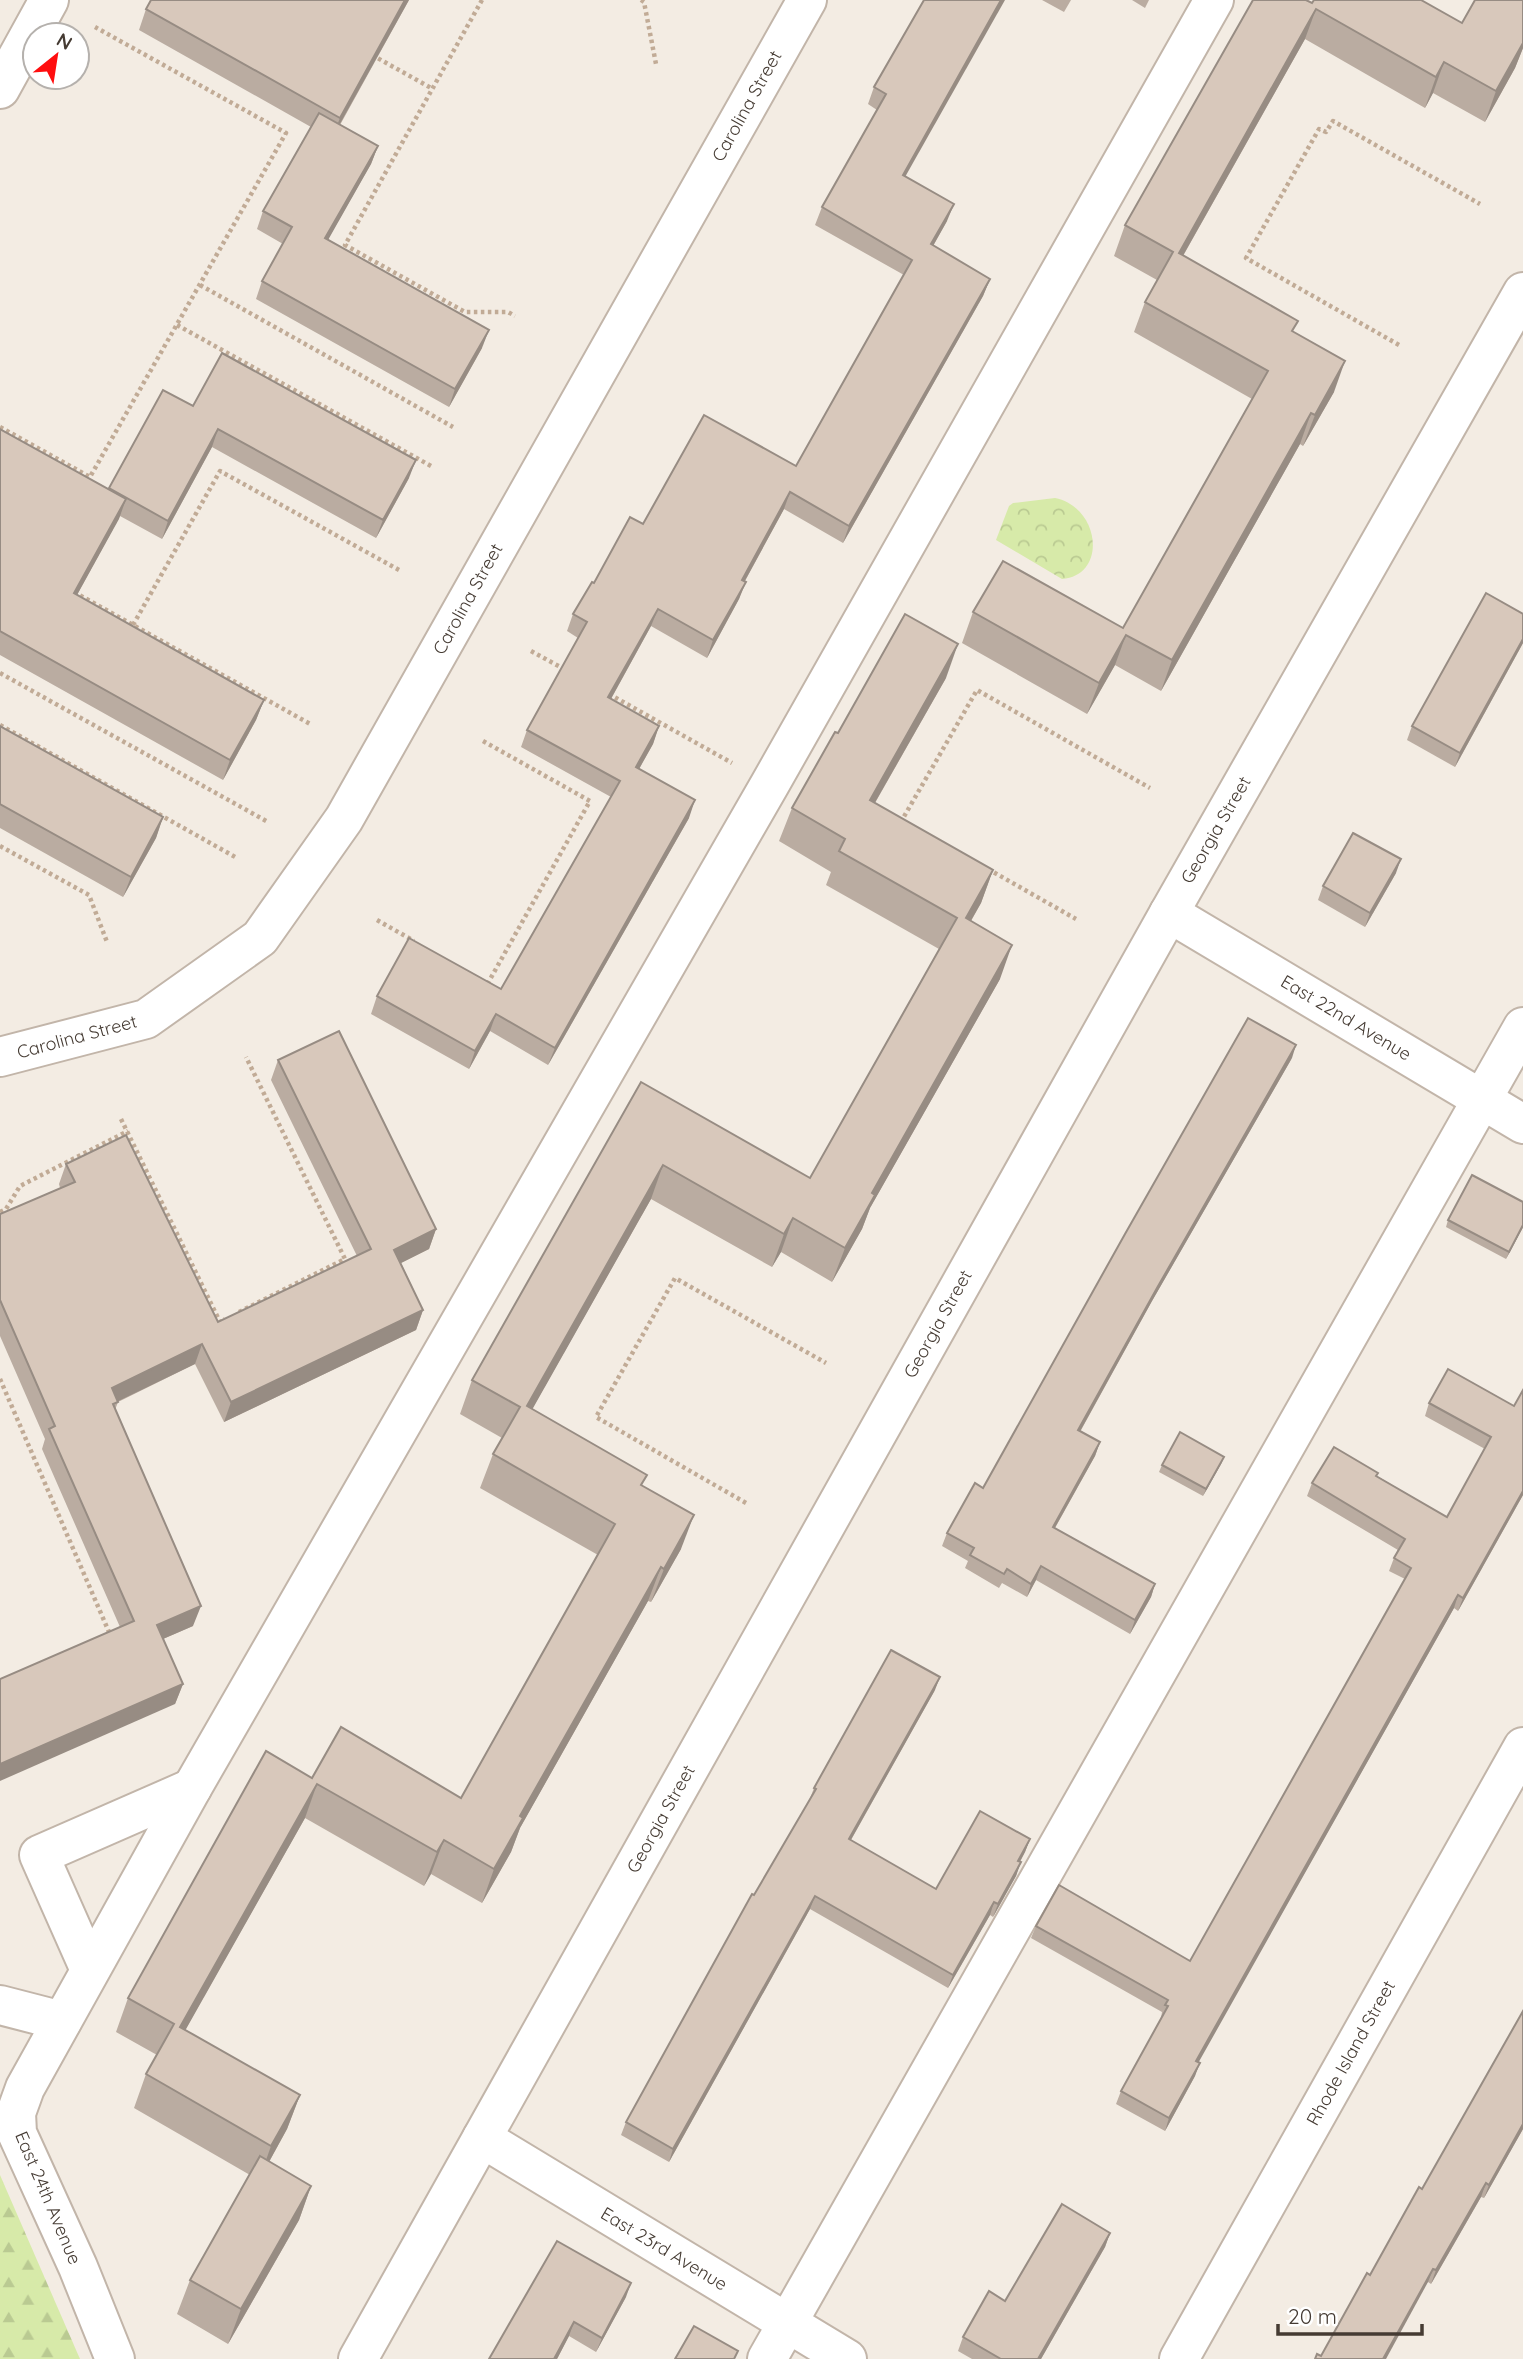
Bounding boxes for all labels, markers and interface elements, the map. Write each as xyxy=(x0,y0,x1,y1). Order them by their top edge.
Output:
north arrow xyxy=(21,21,91,91)
text: N xyxy=(52,27,77,55)
street label: Carolina Street xyxy=(707,46,787,165)
street label: Carolina Street xyxy=(428,539,508,658)
street label: Georgia Street xyxy=(1176,772,1256,888)
street label: East 22nd Avenue xyxy=(1277,970,1416,1066)
street label: Carolina Street xyxy=(14,1009,139,1064)
street label: Georgia Street xyxy=(898,1266,977,1382)
street label: Georgia Street xyxy=(621,1761,700,1877)
street label: Rhode Island Street xyxy=(1301,1976,1400,2129)
street label: East 24th Avenue xyxy=(10,2128,87,2268)
street label: East 23rd Avenue xyxy=(597,2202,732,2295)
scale bar xyxy=(1278,2292,1422,2336)
text: 20 m xyxy=(1288,2303,1337,2329)

